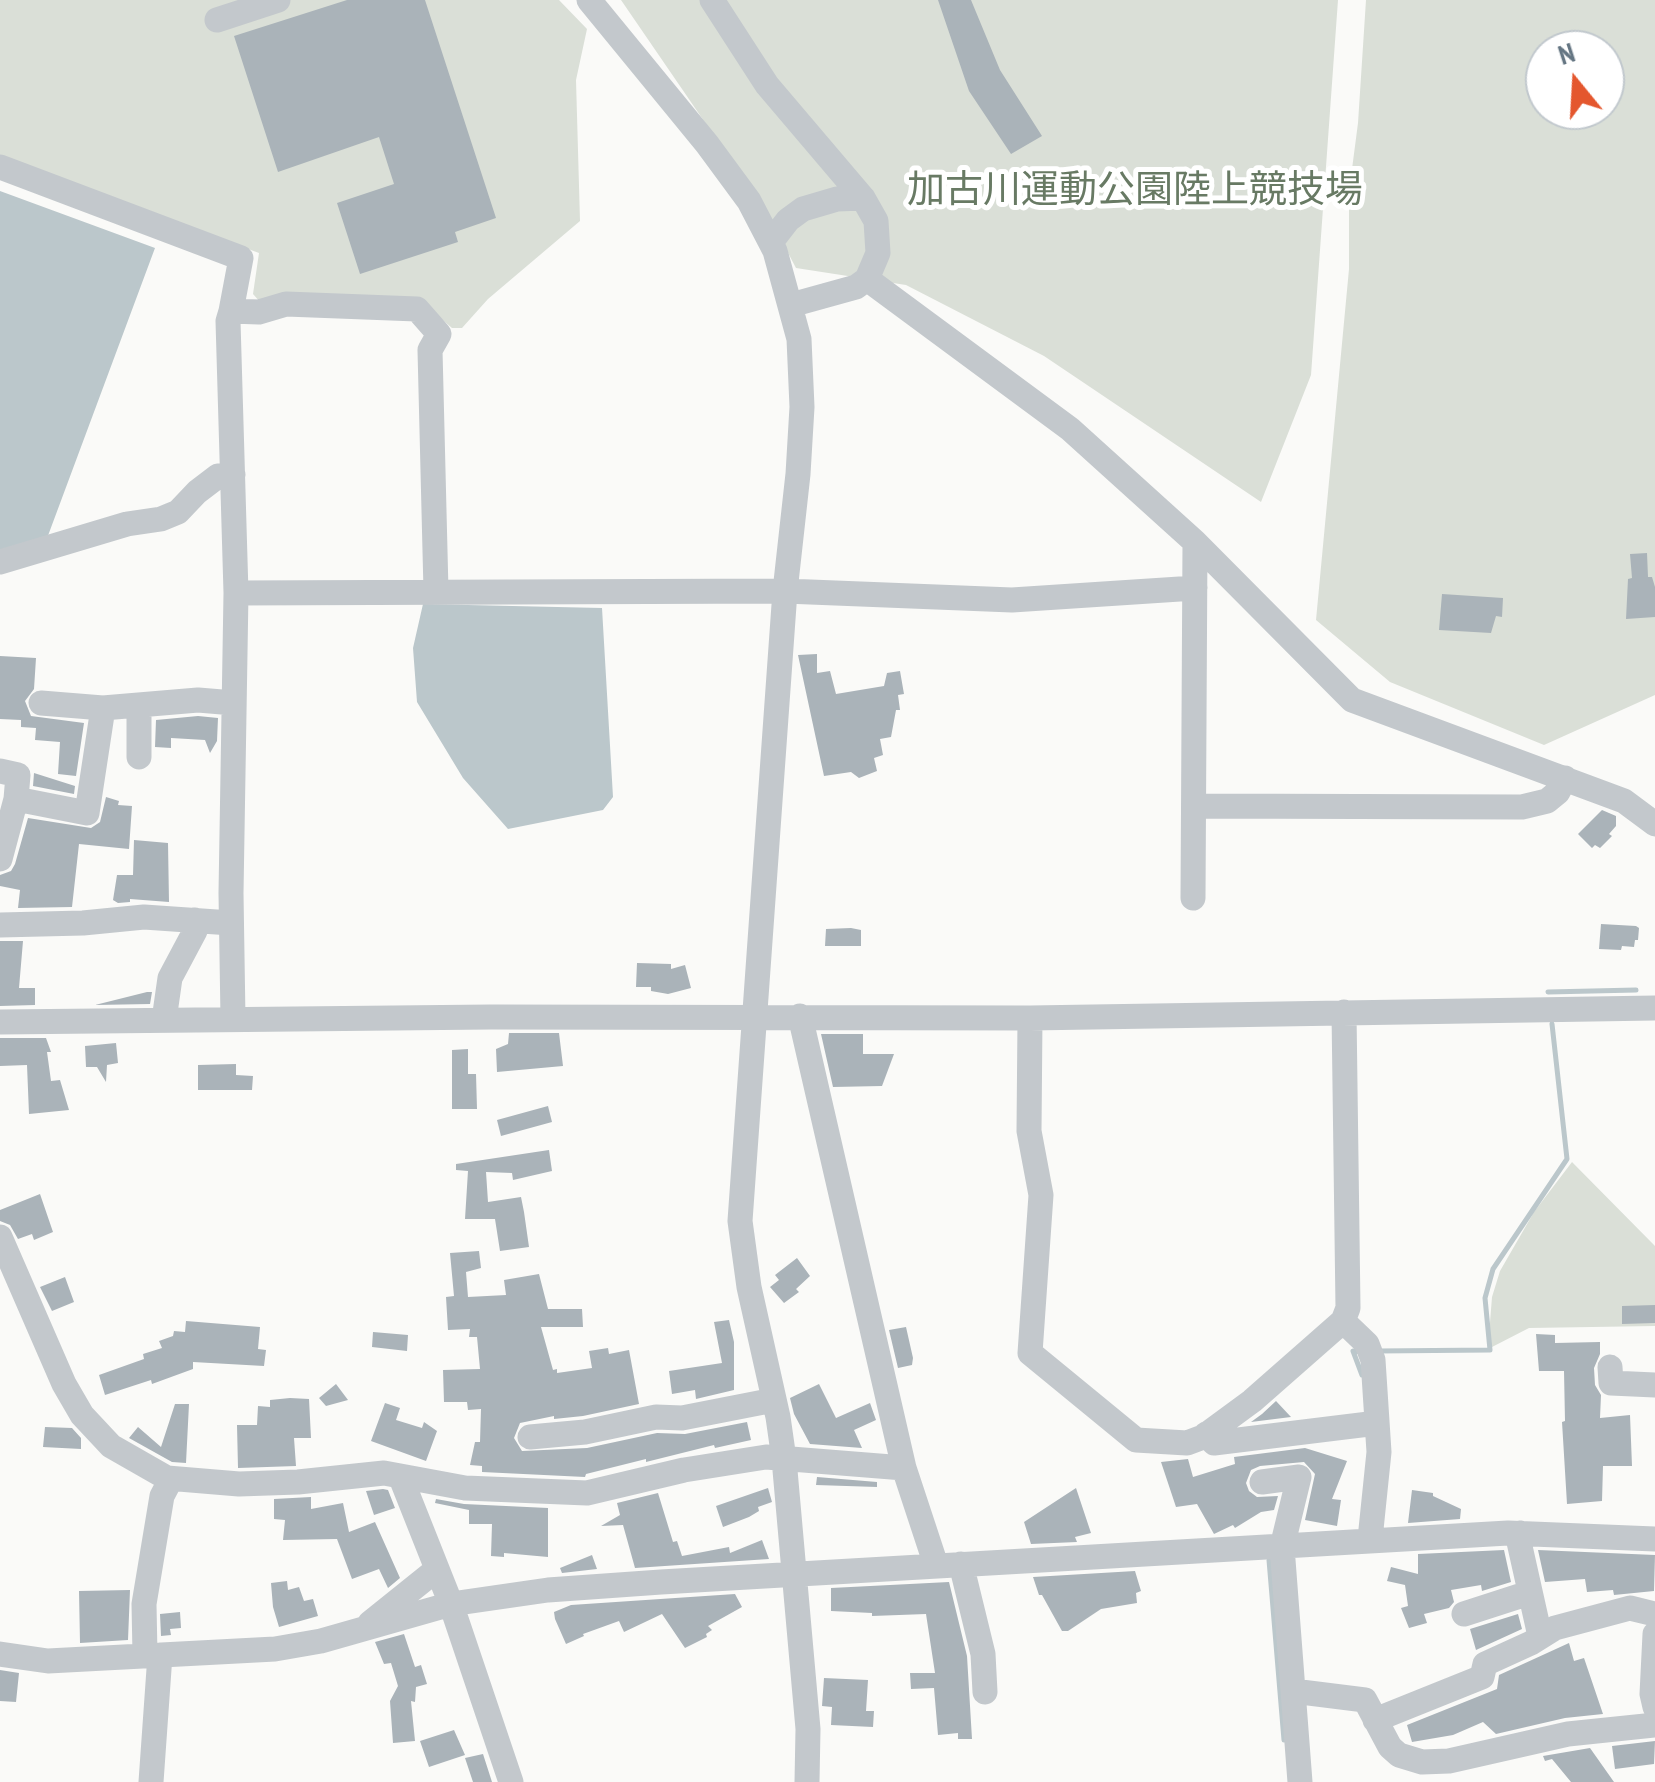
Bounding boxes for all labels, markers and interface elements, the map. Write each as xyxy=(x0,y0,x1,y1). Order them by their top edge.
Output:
north arrow xyxy=(1525,30,1625,130)
text: N xyxy=(1553,33,1579,73)
park label: 加古川運動公園陸上競技場 xyxy=(907,168,1363,214)

